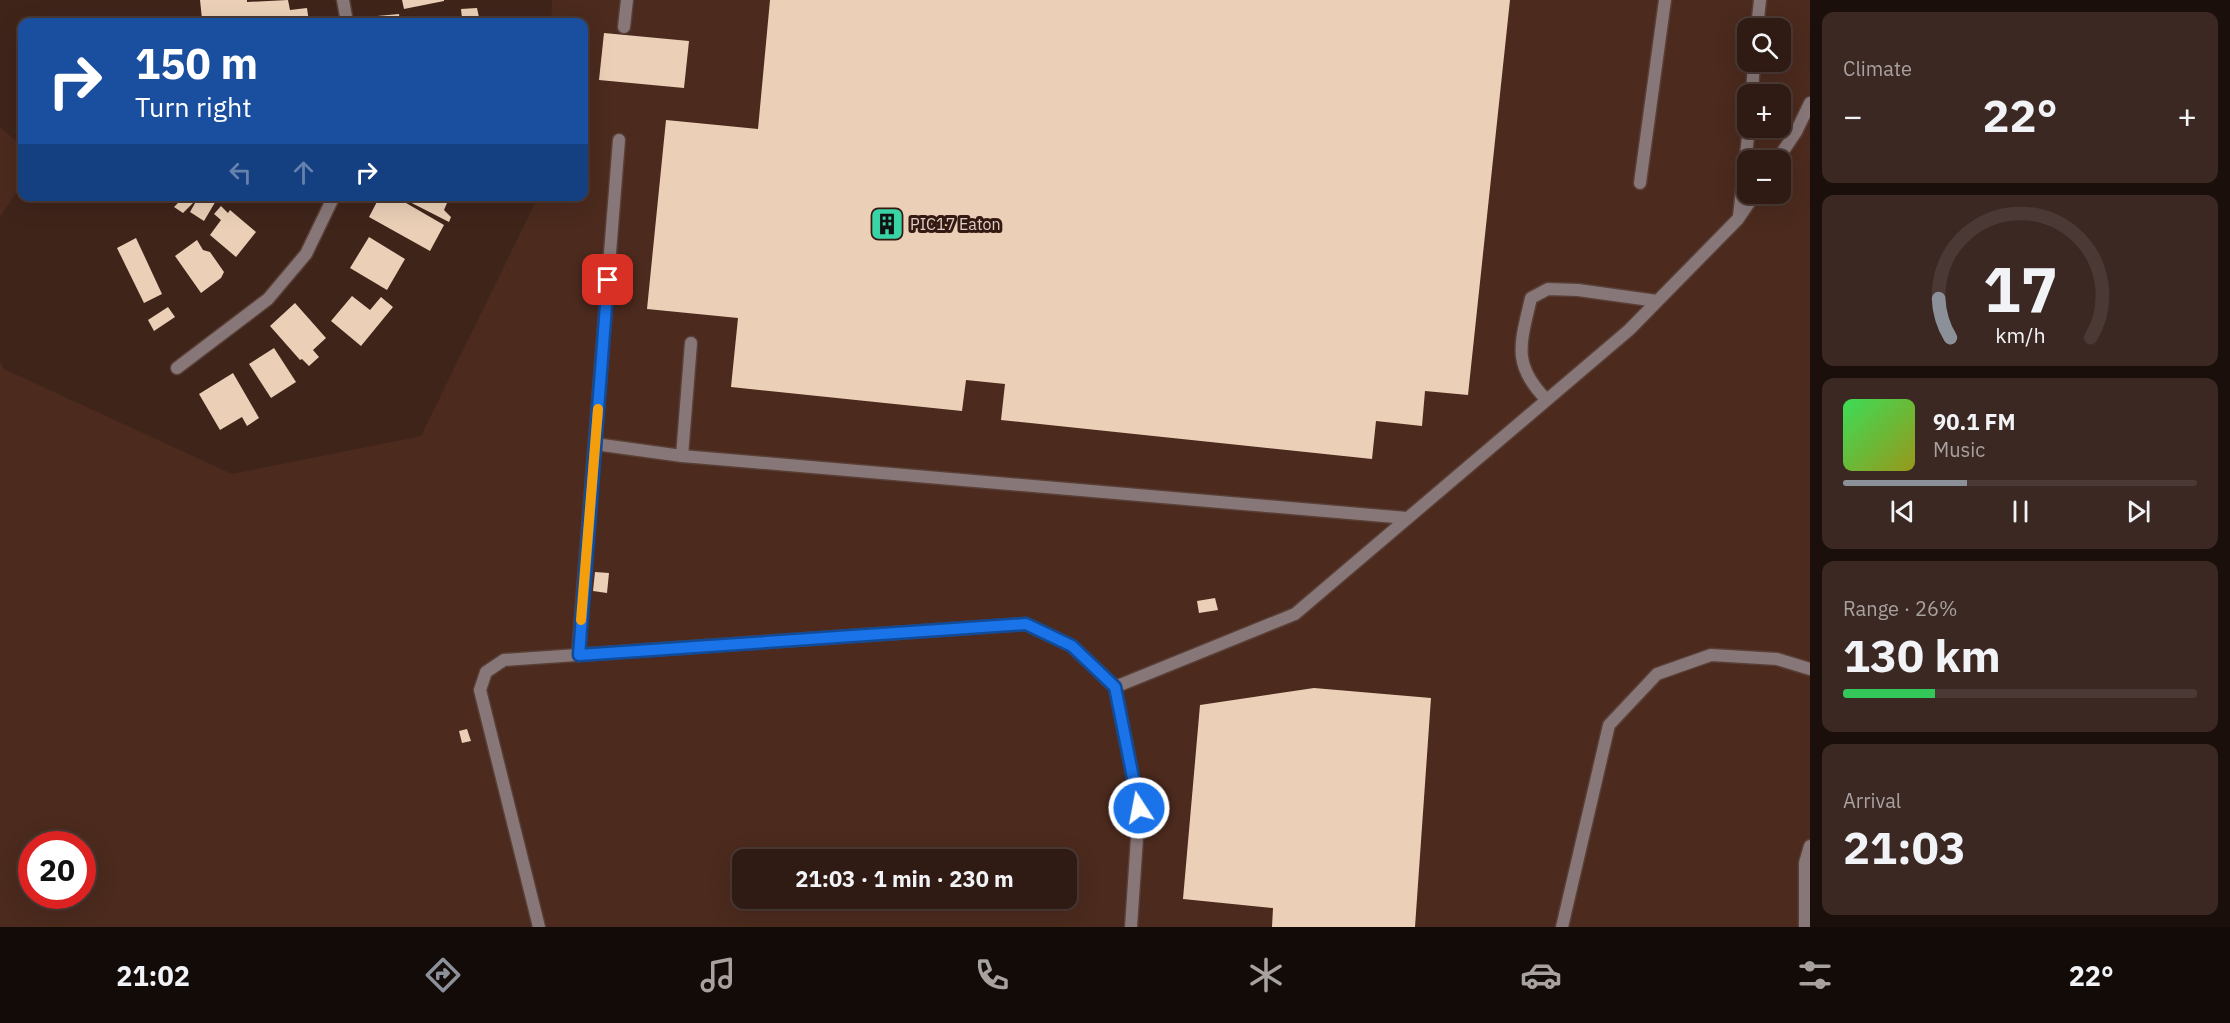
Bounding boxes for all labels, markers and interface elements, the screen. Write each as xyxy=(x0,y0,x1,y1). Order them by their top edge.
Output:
map controls xyxy=(1737,18,1791,204)
button: search xyxy=(1737,18,1791,72)
text: 150 m xyxy=(135,36,258,91)
icon: right xyxy=(36,42,114,120)
text: Climate xyxy=(1843,55,1912,82)
button: + xyxy=(1737,84,1791,138)
text: 22° xyxy=(1982,86,2058,144)
text: Turn right xyxy=(135,89,252,124)
text: − xyxy=(1843,94,1863,137)
text: + xyxy=(2177,94,2197,137)
button: − xyxy=(1737,150,1791,204)
icon: left xyxy=(224,156,257,189)
icon: ahead xyxy=(287,156,320,189)
icon: right xyxy=(350,156,383,189)
building icon: PIC17 Eaton xyxy=(869,206,905,242)
place label: PIC17 Eaton xyxy=(910,214,1000,234)
text: 17 xyxy=(1983,248,2057,329)
pin xyxy=(582,254,633,305)
icon: arrive xyxy=(591,263,624,296)
text: km/h xyxy=(1995,321,2045,349)
text: 90.1 FM xyxy=(1933,407,2016,436)
text: Music xyxy=(1933,436,1985,463)
icon: previous xyxy=(1886,495,1919,528)
icon: pause xyxy=(2004,495,2037,528)
icon: next xyxy=(2122,495,2155,528)
text: Range · 26% xyxy=(1843,595,1958,622)
text: 130 km xyxy=(1843,626,2001,684)
position arrow xyxy=(1107,776,1171,840)
text: Arrival xyxy=(1843,787,1901,814)
text: 21:03 xyxy=(1843,818,1966,876)
speed limit sign: 20 xyxy=(18,831,96,909)
text: 21:03 · 1 min · 230 m xyxy=(795,864,1014,893)
icon: directions xyxy=(422,954,464,996)
icon: music xyxy=(697,954,739,996)
icon: phone xyxy=(971,954,1013,996)
icon: climate xyxy=(1245,954,1287,996)
icon: car xyxy=(1520,954,1562,996)
icon: filters xyxy=(1794,954,1836,996)
text: 21:02 xyxy=(116,958,190,993)
text: 22° xyxy=(2069,958,2114,993)

